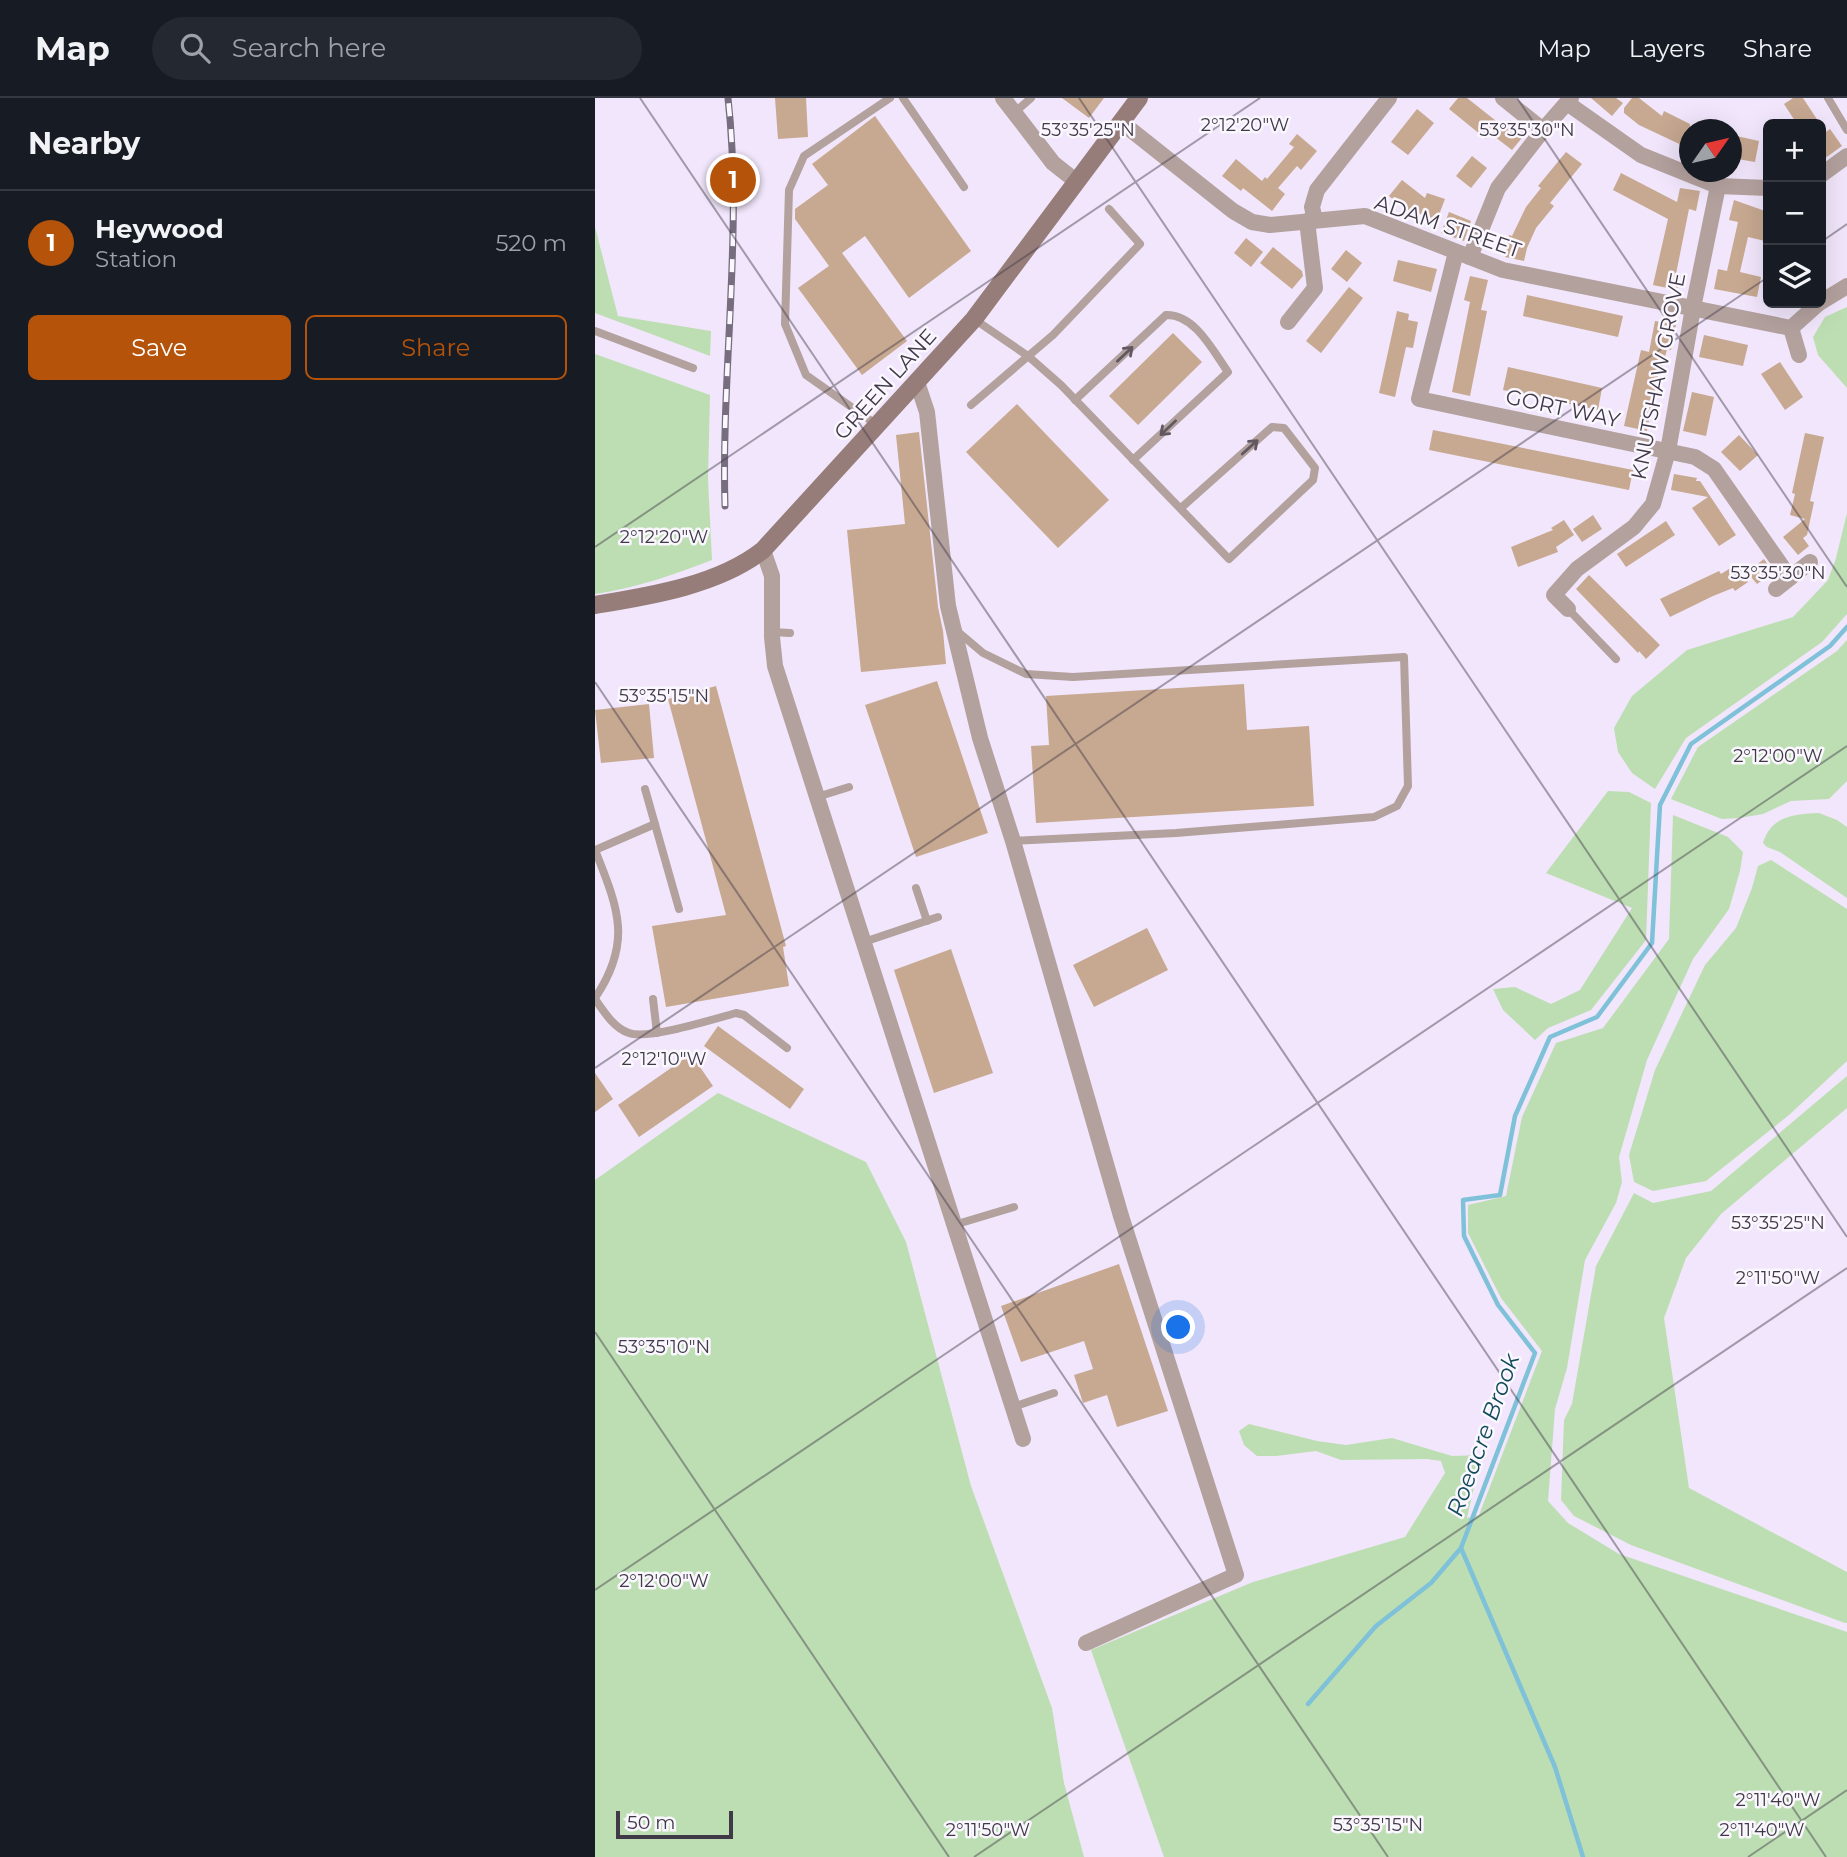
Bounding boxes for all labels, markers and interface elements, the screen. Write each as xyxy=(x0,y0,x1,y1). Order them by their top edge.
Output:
search box xyxy=(152,17,642,80)
text: Map xyxy=(35,28,110,68)
icon: search xyxy=(176,29,214,67)
text: Search here xyxy=(232,32,386,64)
text: Map xyxy=(1537,34,1591,63)
text: Layers xyxy=(1629,34,1705,63)
text: Share xyxy=(1743,34,1812,63)
text: 2°12'20"W xyxy=(1201,114,1289,136)
text: 53°35'25"N xyxy=(1041,119,1135,141)
text: 53°35'30"N xyxy=(1479,119,1575,141)
north arrow xyxy=(1679,119,1742,182)
map controls xyxy=(1763,119,1826,308)
button: + xyxy=(1763,119,1826,182)
text: Nearby xyxy=(28,125,140,162)
pin: 1 xyxy=(710,154,756,206)
button: − xyxy=(1763,182,1826,245)
street label: ADAM STREET xyxy=(1372,189,1524,263)
text: Heywood xyxy=(95,213,224,245)
text: 1 xyxy=(46,229,56,257)
text: 520 m xyxy=(495,229,567,257)
text: Station xyxy=(95,245,177,273)
button: layers xyxy=(1763,245,1826,308)
street label: KNUTSHAW GROVE xyxy=(1626,270,1690,482)
button: Save xyxy=(28,315,291,380)
button: Share xyxy=(305,315,567,380)
street label: GREEN LANE xyxy=(829,323,941,445)
one-way arrow xyxy=(1116,345,1133,362)
street label: GORT WAY xyxy=(1503,384,1623,432)
one-way arrow xyxy=(1159,420,1177,436)
one-way arrow xyxy=(1241,438,1258,455)
text: 2°12'20"W xyxy=(620,526,708,548)
text: 53°35'30"N xyxy=(1730,562,1826,584)
text: 53°35'15"N xyxy=(619,685,709,707)
text: 2°12'00"W xyxy=(1733,745,1823,767)
text: 2°12'10"W xyxy=(621,1048,707,1070)
text: 53°35'25"N xyxy=(1731,1212,1825,1234)
text: 2°11'50"W xyxy=(1736,1267,1820,1289)
your location xyxy=(1161,1310,1195,1344)
text: 53°35'10"N xyxy=(618,1336,710,1358)
water label: Roeacre Brook xyxy=(1441,1349,1526,1520)
text: 2°12'00"W xyxy=(619,1570,709,1592)
text: 2°11'40"W xyxy=(1735,1789,1821,1811)
scale bar xyxy=(616,1808,733,1840)
text: 50 m xyxy=(627,1811,675,1834)
text: 53°35'15"N xyxy=(1333,1814,1423,1836)
text: 2°11'50"W xyxy=(946,1819,1030,1841)
text: 2°11'40"W xyxy=(1719,1819,1805,1841)

